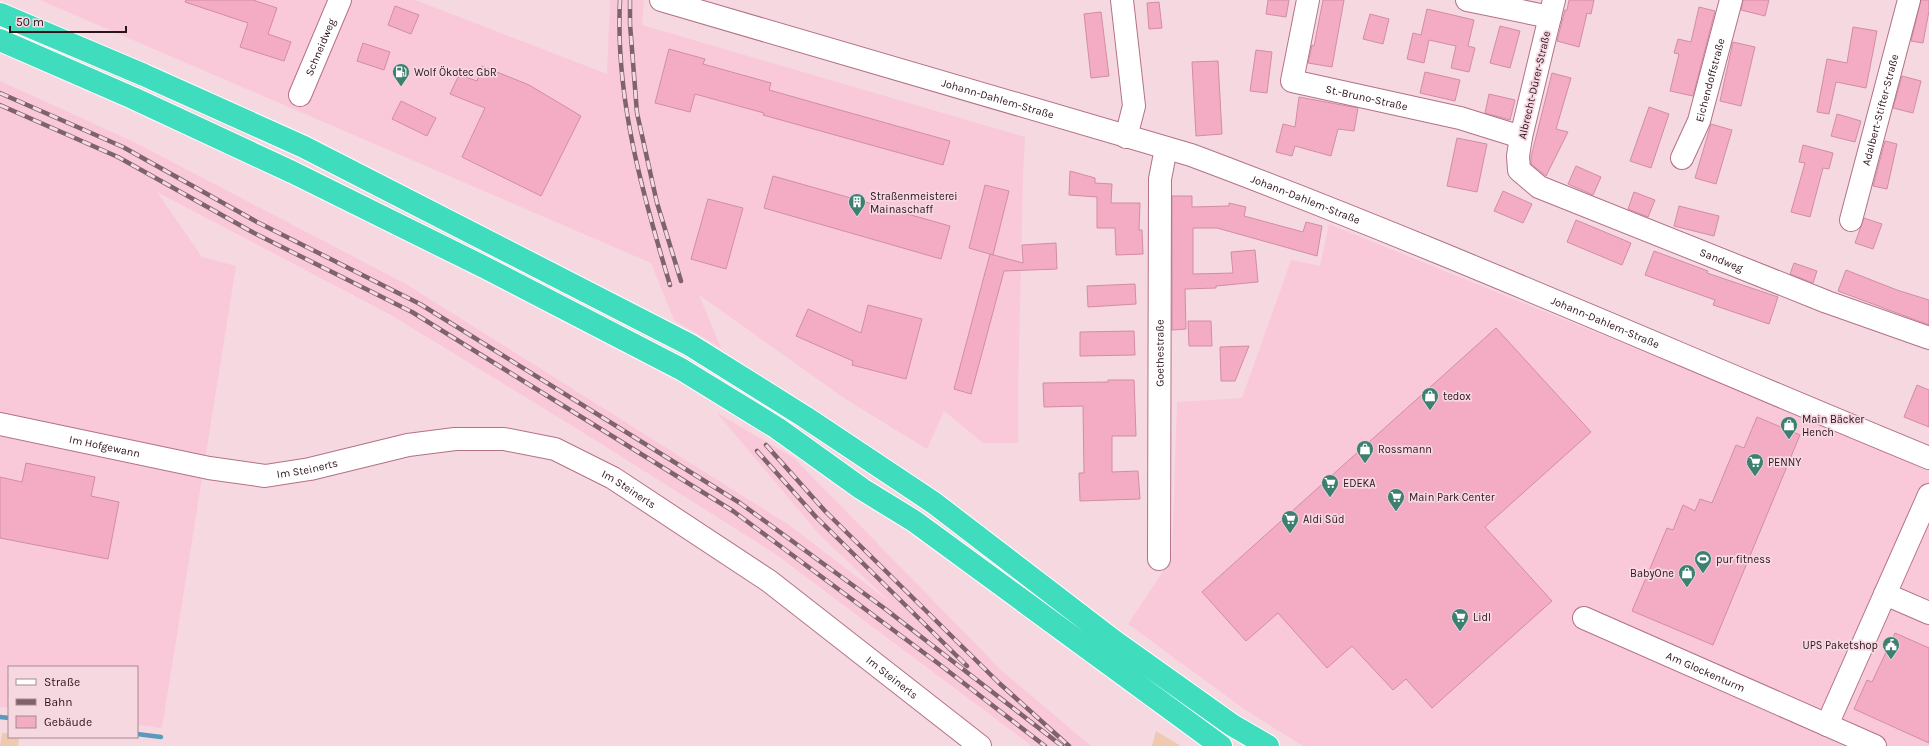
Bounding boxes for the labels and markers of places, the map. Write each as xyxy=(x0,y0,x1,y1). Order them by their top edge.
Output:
fuel station icon: Wolf Ökotec GbR xyxy=(391,62,411,87)
place label: Wolf Ökotec GbR xyxy=(414,65,497,79)
place label: Straßenmeisterei Mainaschaff xyxy=(870,190,958,216)
building icon: Straßenmeisterei Mainaschaff xyxy=(847,192,867,217)
shop icon: tedox xyxy=(1420,386,1440,411)
place label: tedox xyxy=(1443,390,1471,403)
place label: Main Bäcker Hench xyxy=(1802,413,1864,439)
shop icon: Main Bäcker Hench xyxy=(1779,415,1799,440)
shop icon: Rossmann xyxy=(1355,439,1375,464)
place label: Rossmann xyxy=(1378,443,1432,456)
supermarket icon: PENNY xyxy=(1745,452,1765,477)
place label: PENNY xyxy=(1768,456,1801,469)
supermarket icon: EDEKA xyxy=(1320,473,1340,498)
place label: EDEKA xyxy=(1343,477,1376,490)
supermarket icon: Main Park Center xyxy=(1386,487,1406,512)
place label: Main Park Center xyxy=(1409,491,1495,504)
supermarket icon: Aldi Süd xyxy=(1280,509,1300,534)
place label: Aldi Süd xyxy=(1303,513,1345,526)
sports icon: pur fitness xyxy=(1693,549,1713,574)
place label: pur fitness xyxy=(1716,553,1771,566)
shop icon: BabyOne xyxy=(1677,563,1697,588)
place label: BabyOne xyxy=(1630,567,1674,580)
supermarket icon: Lidl xyxy=(1450,607,1470,632)
place label: Lidl xyxy=(1473,611,1491,624)
public building icon: UPS Paketshop xyxy=(1881,635,1901,660)
place label: UPS Paketshop xyxy=(1802,639,1878,652)

